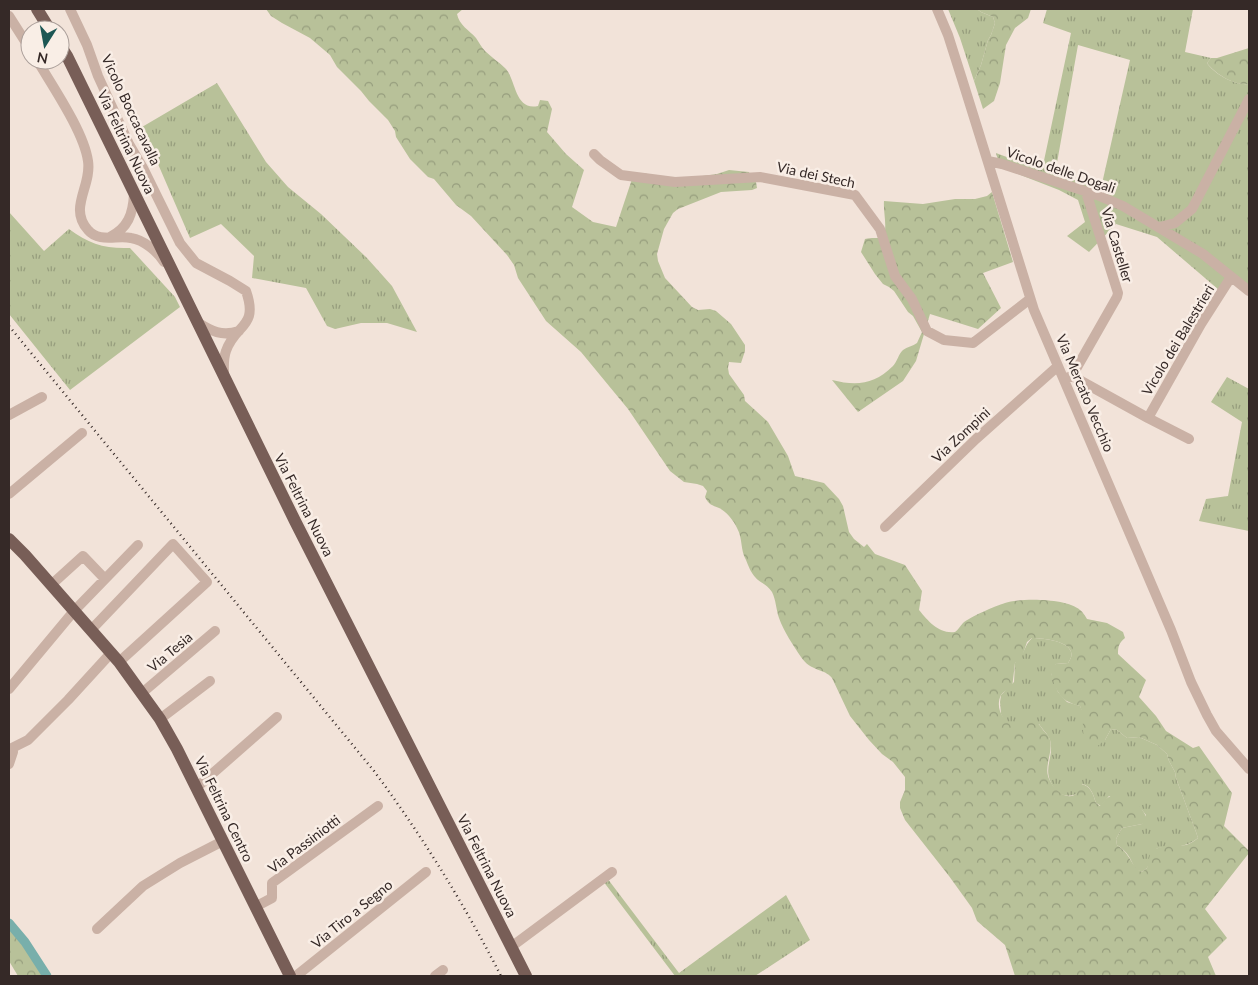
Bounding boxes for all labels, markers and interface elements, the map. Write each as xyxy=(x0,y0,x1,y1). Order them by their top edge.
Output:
north arrow xyxy=(20,20,70,70)
text: N xyxy=(36,49,49,68)
street label: Vicolo Boccacavalla xyxy=(98,52,165,168)
street label: Via Feltrina Nuova xyxy=(94,87,159,196)
street label: Vicolo delle Dogali xyxy=(1004,143,1118,196)
street label: Via dei Stech xyxy=(775,158,857,191)
street label: Via Casteller xyxy=(1098,205,1137,284)
street label: Vicolo dei Balestrieri xyxy=(1138,281,1217,398)
street label: Via Mercato Vecchio xyxy=(1053,331,1118,454)
street label: Via Zompini xyxy=(928,403,993,466)
street label: Via Feltrina Nuova xyxy=(271,450,338,559)
street label: Via Tesia xyxy=(144,628,196,675)
street label: Via Feltrina Centro xyxy=(192,753,257,864)
street label: Via Passiniotti xyxy=(264,811,343,876)
street label: Via Feltrina Nuova xyxy=(454,811,521,920)
street label: Via Tiro a Segno xyxy=(308,876,396,951)

